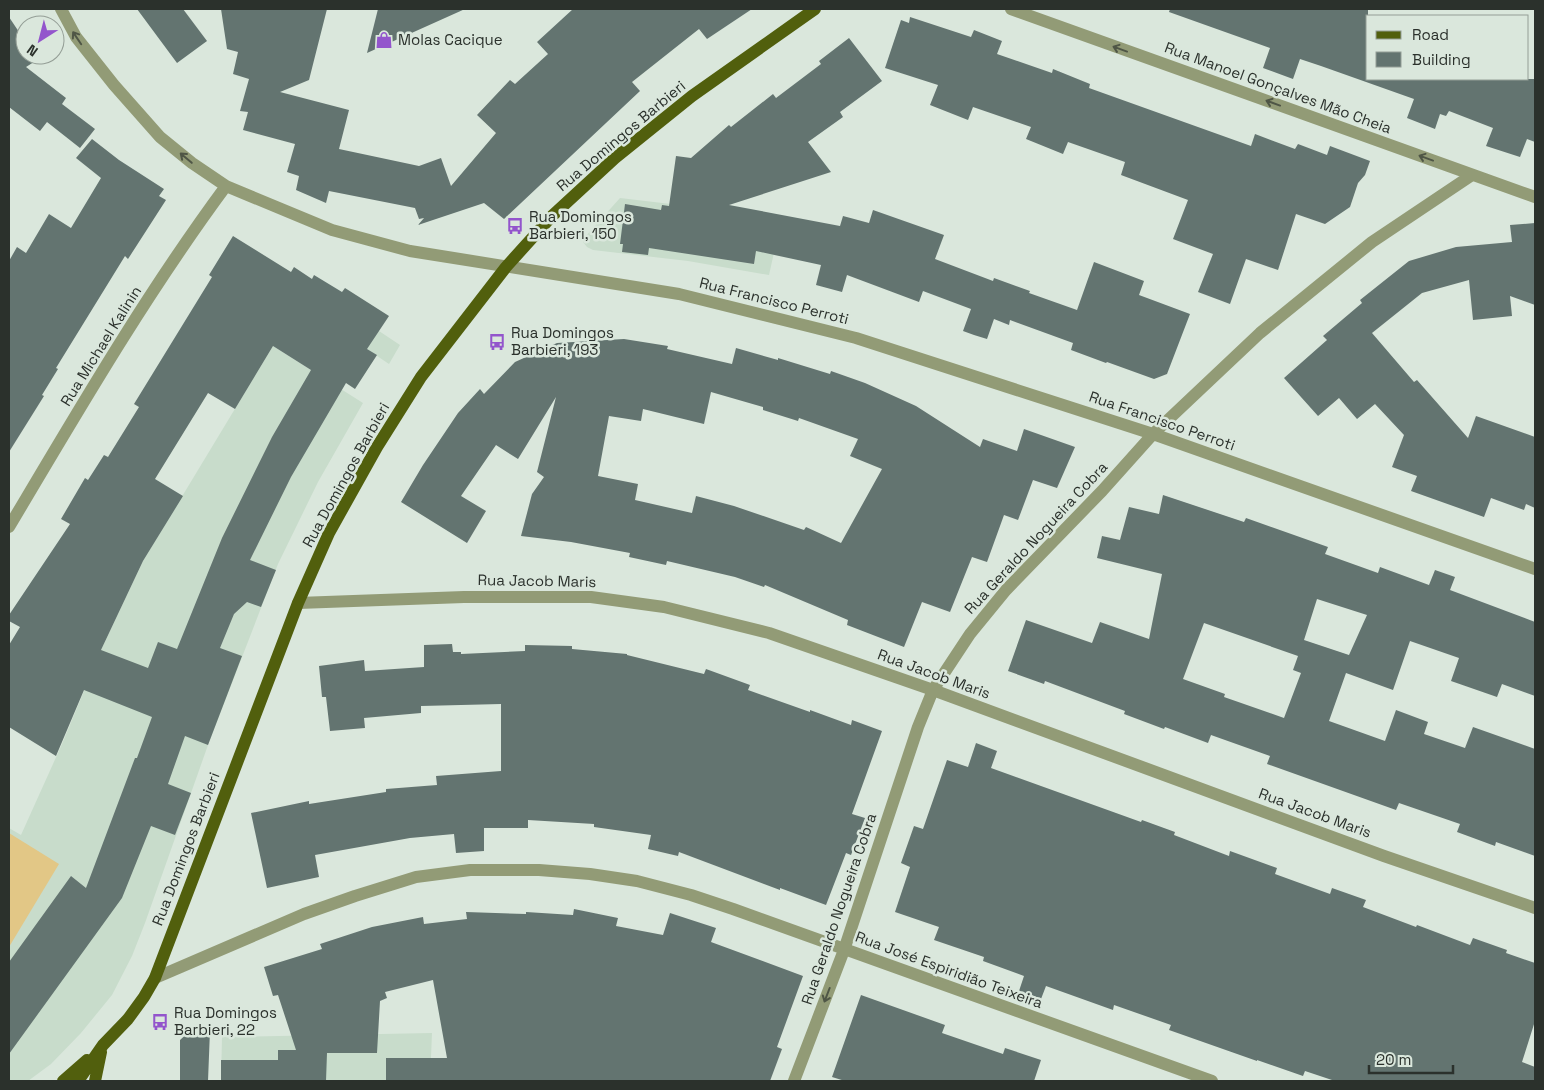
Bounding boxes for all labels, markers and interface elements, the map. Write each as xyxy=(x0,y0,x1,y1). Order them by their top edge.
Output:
north arrow xyxy=(15,15,65,65)
legend xyxy=(1366,15,1529,80)
text: Road xyxy=(1412,25,1449,44)
shop icon: Molas Cacique xyxy=(374,30,394,50)
place label: Molas Cacique xyxy=(398,30,503,49)
one-way arrow xyxy=(72,31,82,45)
street label: Rua Manoel Gonçalves Mão Cheia xyxy=(1162,38,1395,138)
text: N xyxy=(23,40,41,61)
one-way arrow xyxy=(1113,44,1128,53)
text: Building xyxy=(1412,50,1471,69)
street label: Rua Domingos Barbieri xyxy=(552,76,689,195)
one-way arrow xyxy=(1266,98,1281,107)
one-way arrow xyxy=(180,153,193,164)
one-way arrow xyxy=(1419,153,1434,162)
place label: Rua Domingos Barbieri, 150 xyxy=(529,207,632,243)
bus stop icon: Rua Domingos Barbieri, 150 xyxy=(505,216,525,236)
street label: Rua Francisco Perroti xyxy=(697,273,851,328)
street label: Rua Michael Kalinin xyxy=(56,282,145,409)
place label: Rua Domingos Barbieri, 193 xyxy=(511,323,614,359)
bus stop icon: Rua Domingos Barbieri, 193 xyxy=(487,332,507,352)
street label: Rua Francisco Perroti xyxy=(1087,387,1238,454)
street label: Rua Domingos Barbieri xyxy=(298,399,393,550)
street label: Rua Geraldo Nogueira Cobra xyxy=(960,457,1112,618)
street label: Rua Jacob Maris xyxy=(478,570,597,591)
street label: Rua Jacob Maris xyxy=(875,644,993,703)
street label: Rua Domingos Barbieri xyxy=(148,770,224,928)
street label: Rua Jacob Maris xyxy=(1256,783,1374,842)
street label: Rua Geraldo Nogueira Cobra xyxy=(797,810,880,1007)
street label: Rua José Espiridião Teixeira xyxy=(853,927,1046,1012)
one-way arrow xyxy=(822,987,831,1002)
place label: Rua Domingos Barbieri, 22 xyxy=(174,1003,277,1039)
bus stop icon: Rua Domingos Barbieri, 22 xyxy=(150,1012,170,1032)
scale bar xyxy=(1369,1042,1453,1074)
text: 20 m xyxy=(1376,1050,1411,1069)

